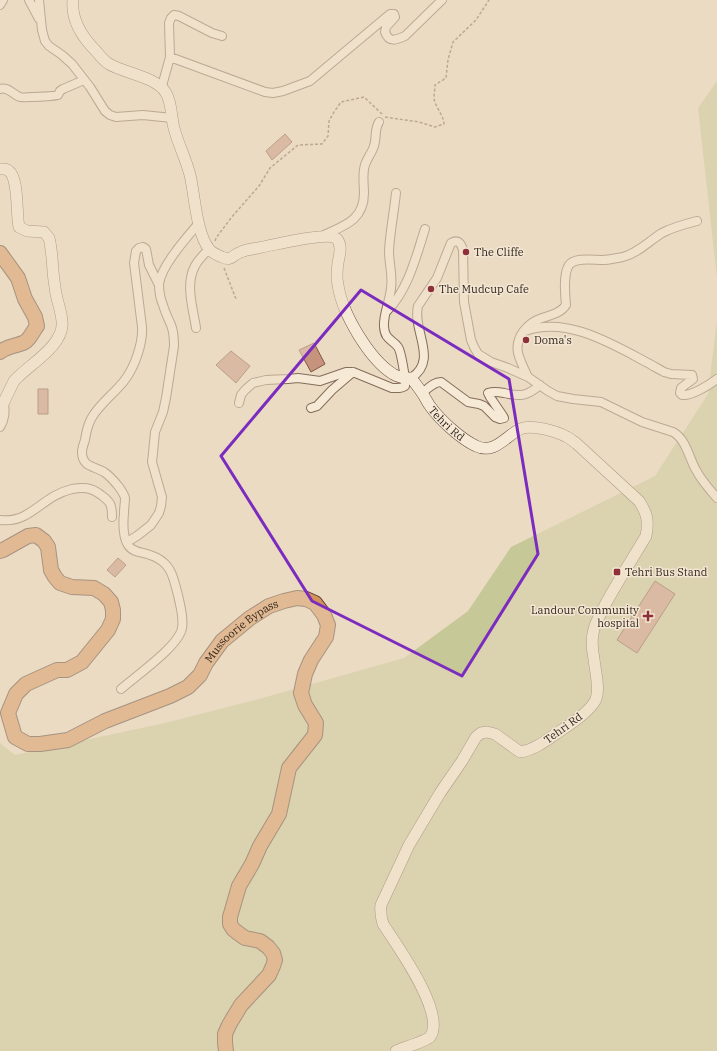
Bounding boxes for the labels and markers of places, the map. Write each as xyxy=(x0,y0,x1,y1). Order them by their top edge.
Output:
place label: The Cliffe xyxy=(474,245,524,259)
marker: The Cliffe xyxy=(461,247,471,257)
place label: The Mudcup Cafe xyxy=(439,282,529,296)
marker: The Mudcup Cafe xyxy=(426,284,436,294)
place label: Doma's xyxy=(534,333,572,347)
marker: Doma's xyxy=(521,335,531,345)
place label: Tehri Bus Stand xyxy=(625,565,708,579)
marker: Tehri Bus Stand xyxy=(612,567,622,577)
place label: Landour Community hospital xyxy=(531,603,639,630)
marker: Landour Community hospital xyxy=(642,610,654,622)

